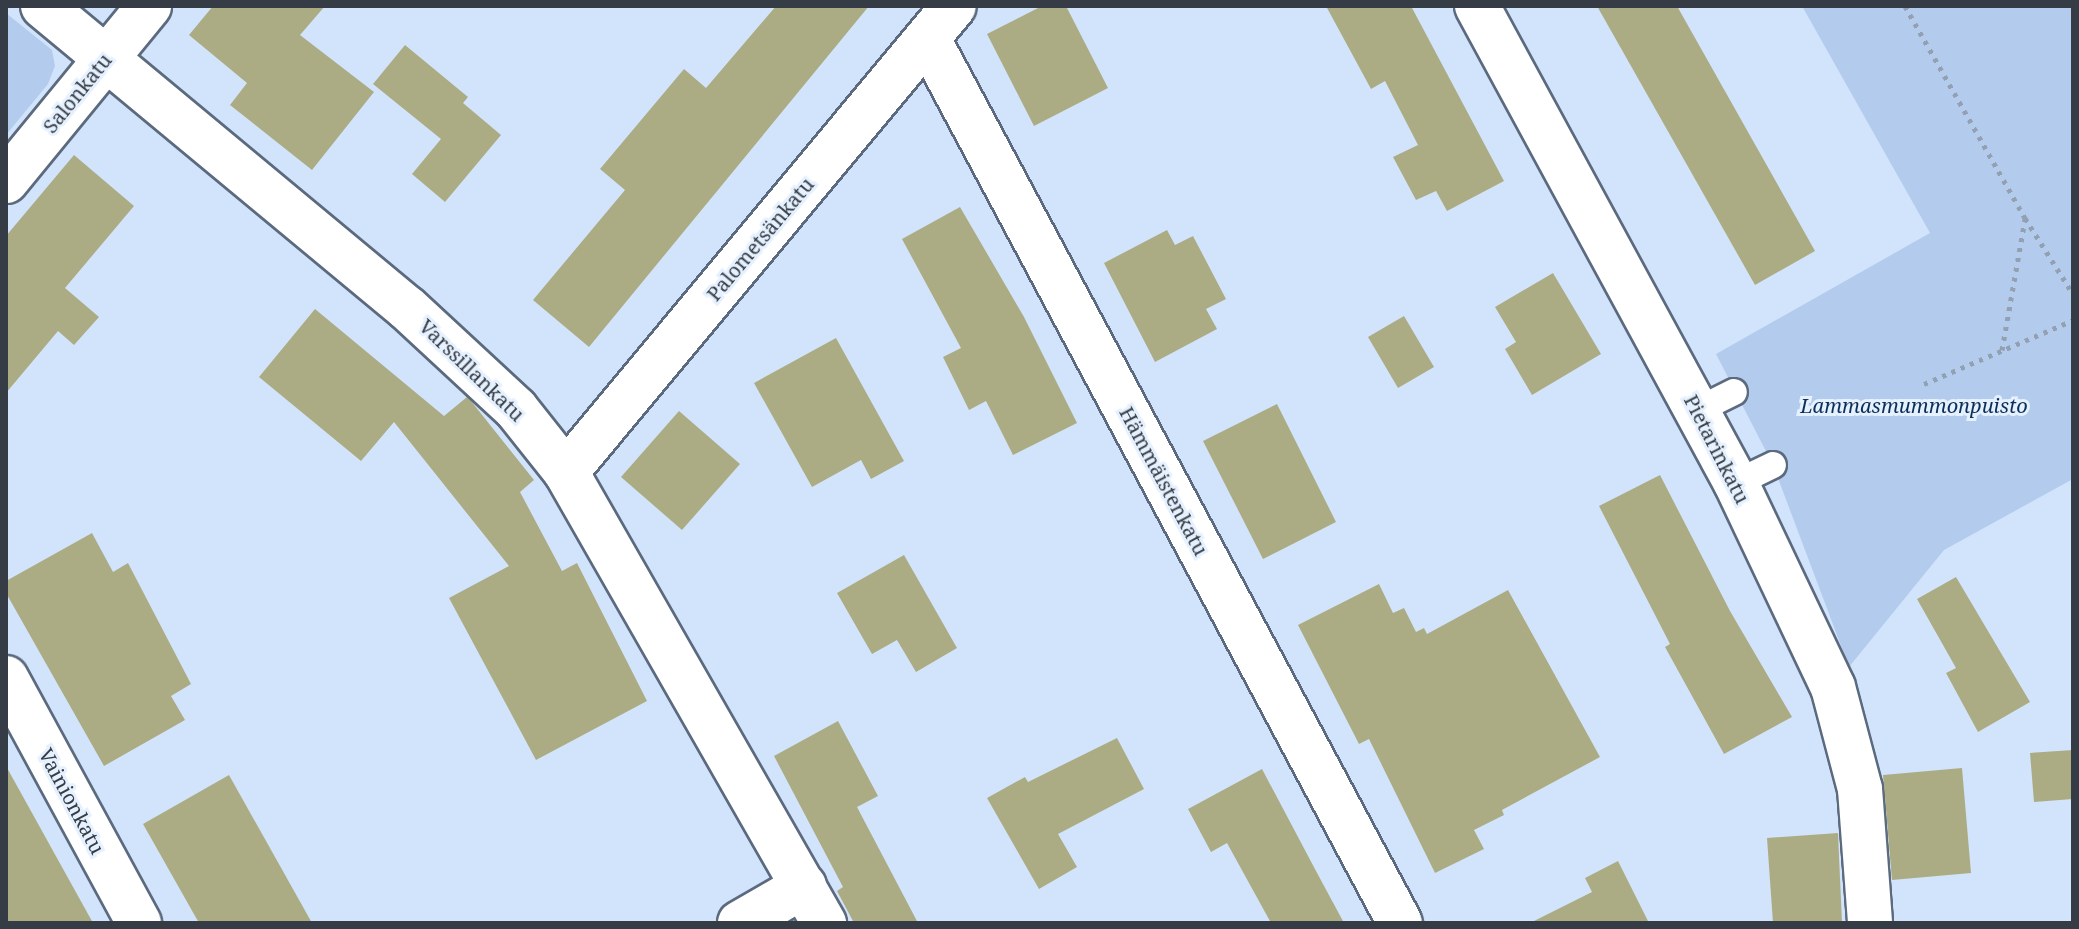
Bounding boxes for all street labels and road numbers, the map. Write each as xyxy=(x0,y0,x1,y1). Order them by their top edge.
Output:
street label: Salonkatu xyxy=(38,48,116,138)
street label: Palometsänkatu xyxy=(701,172,819,306)
street label: Varssillankatu xyxy=(415,314,529,426)
street label: Pietarinkatu xyxy=(1679,391,1755,507)
street label: Hämmäistenkatu xyxy=(1115,403,1213,559)
street label: Vainionkatu xyxy=(34,744,110,858)

